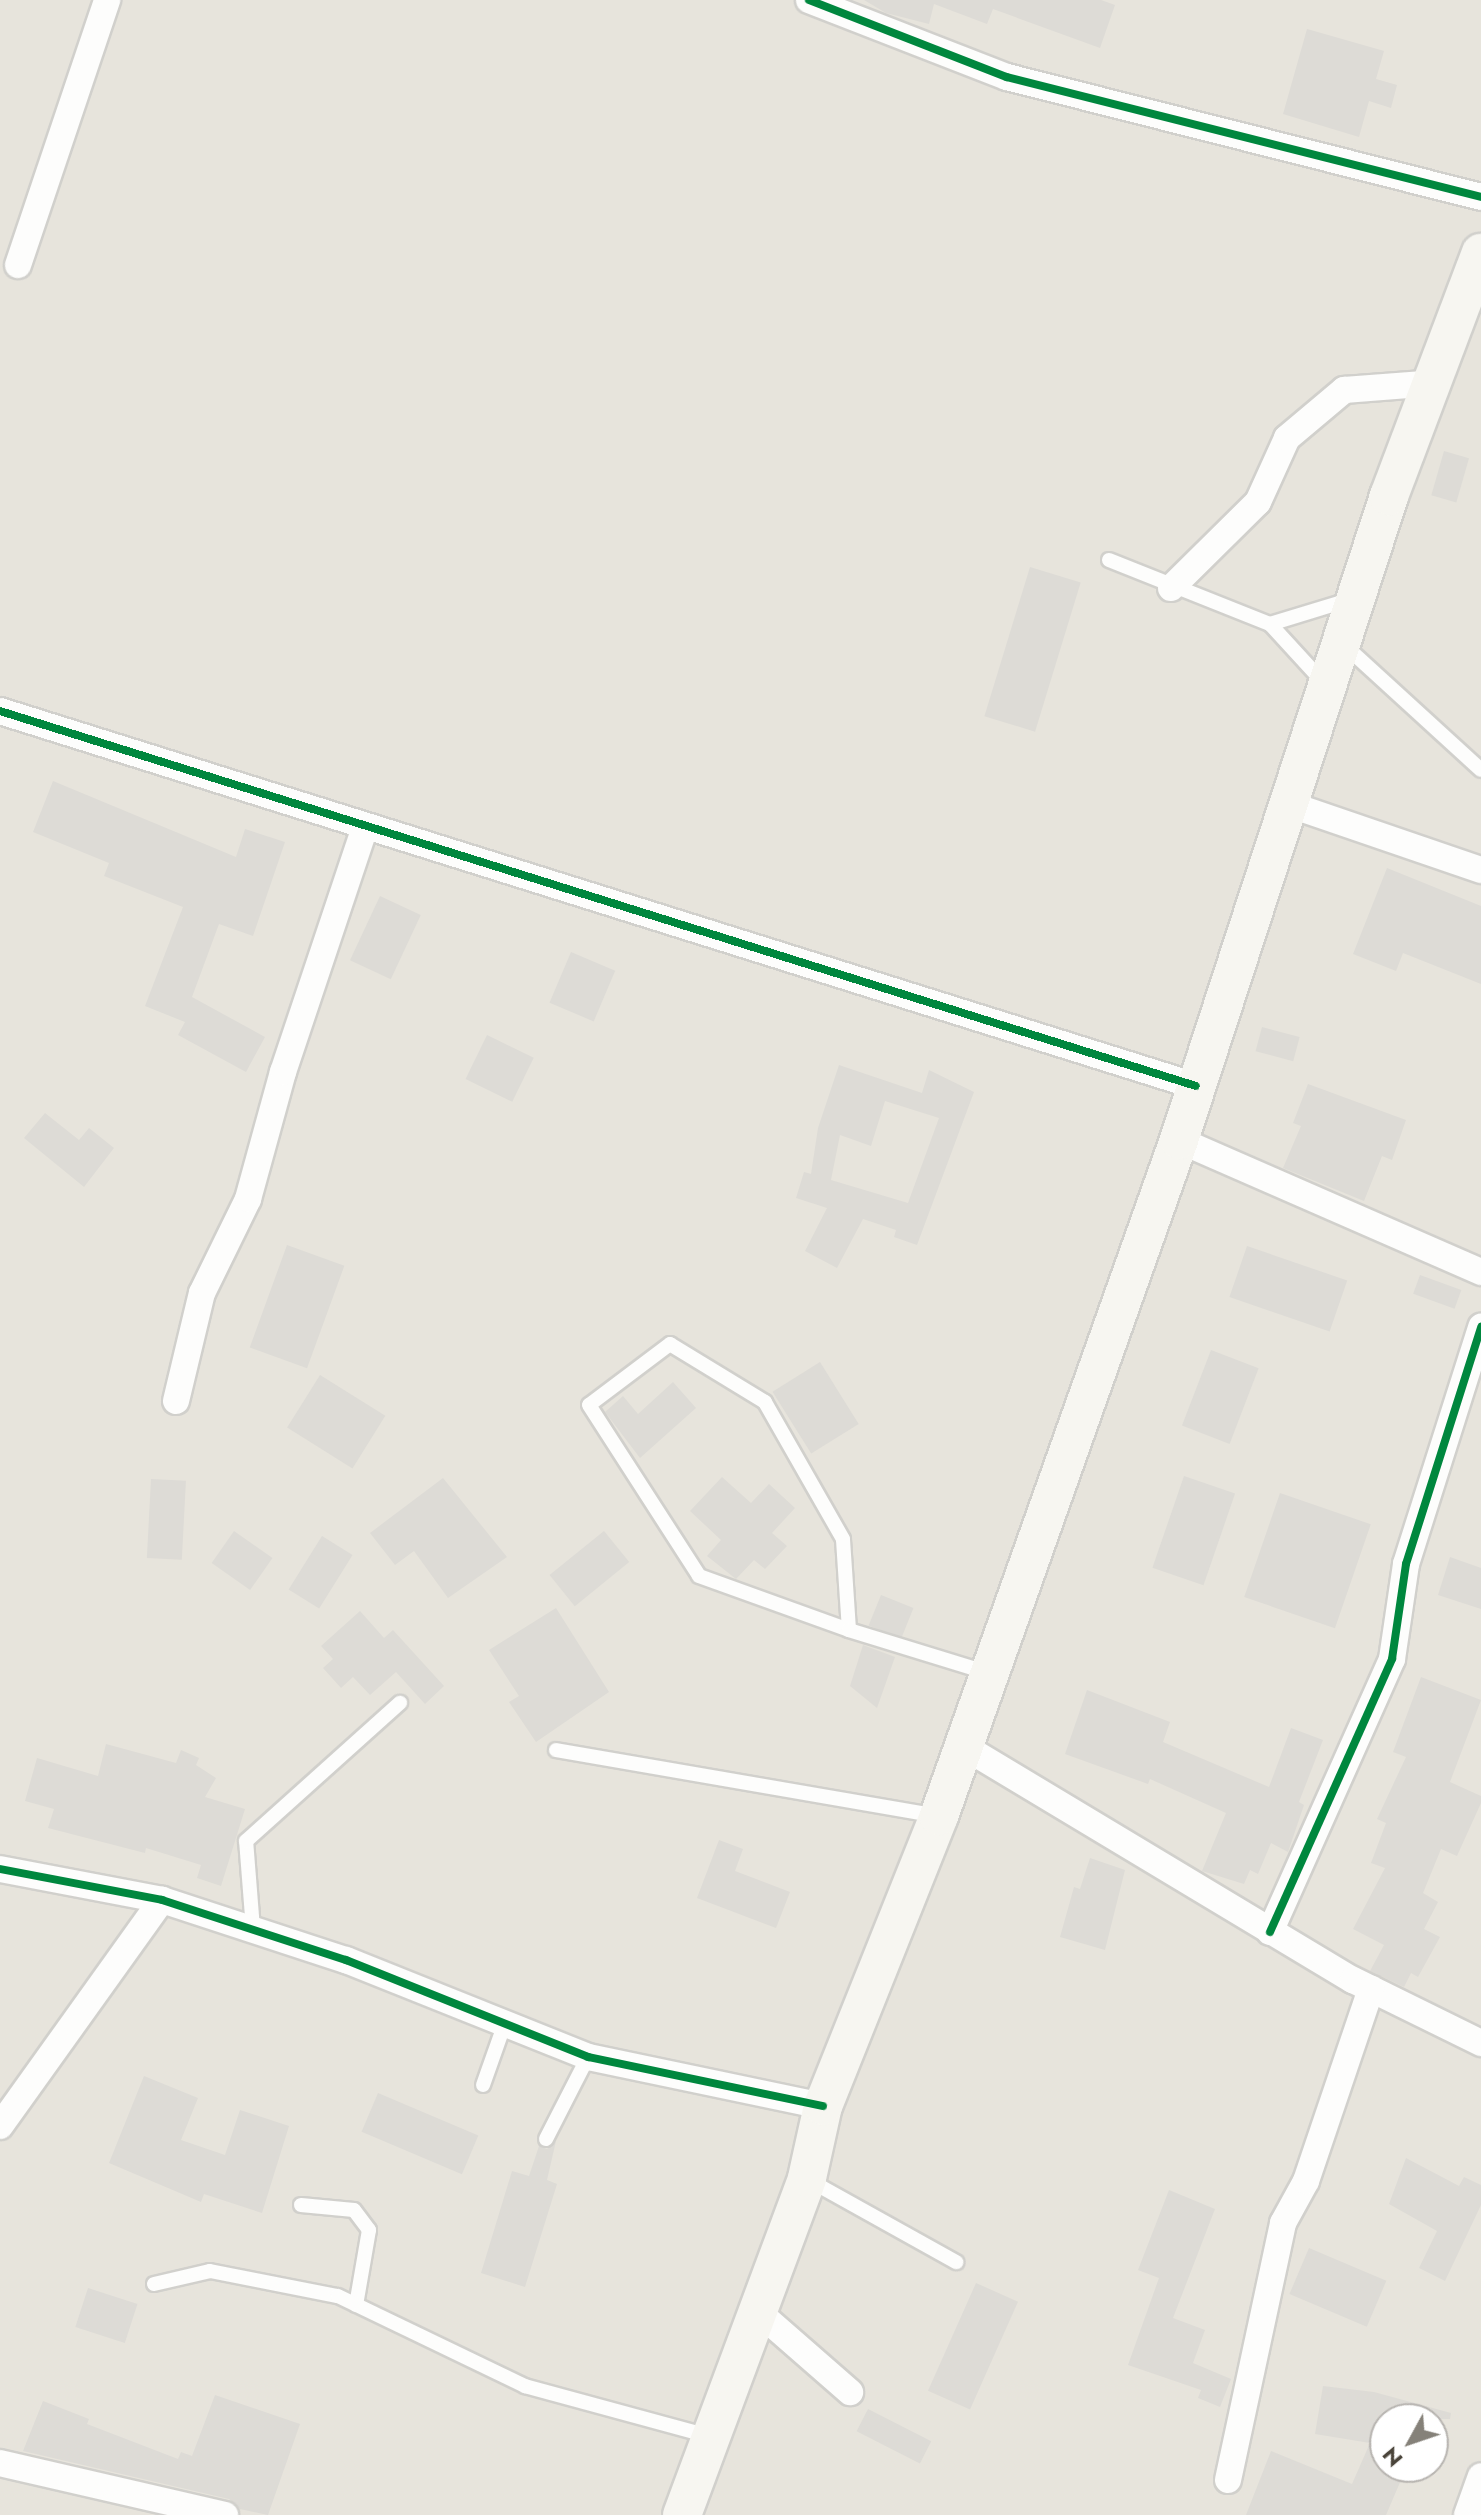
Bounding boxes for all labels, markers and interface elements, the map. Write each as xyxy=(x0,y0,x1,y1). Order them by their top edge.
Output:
north arrow xyxy=(1369,2403,1449,2483)
text: N xyxy=(1374,2440,1410,2474)

